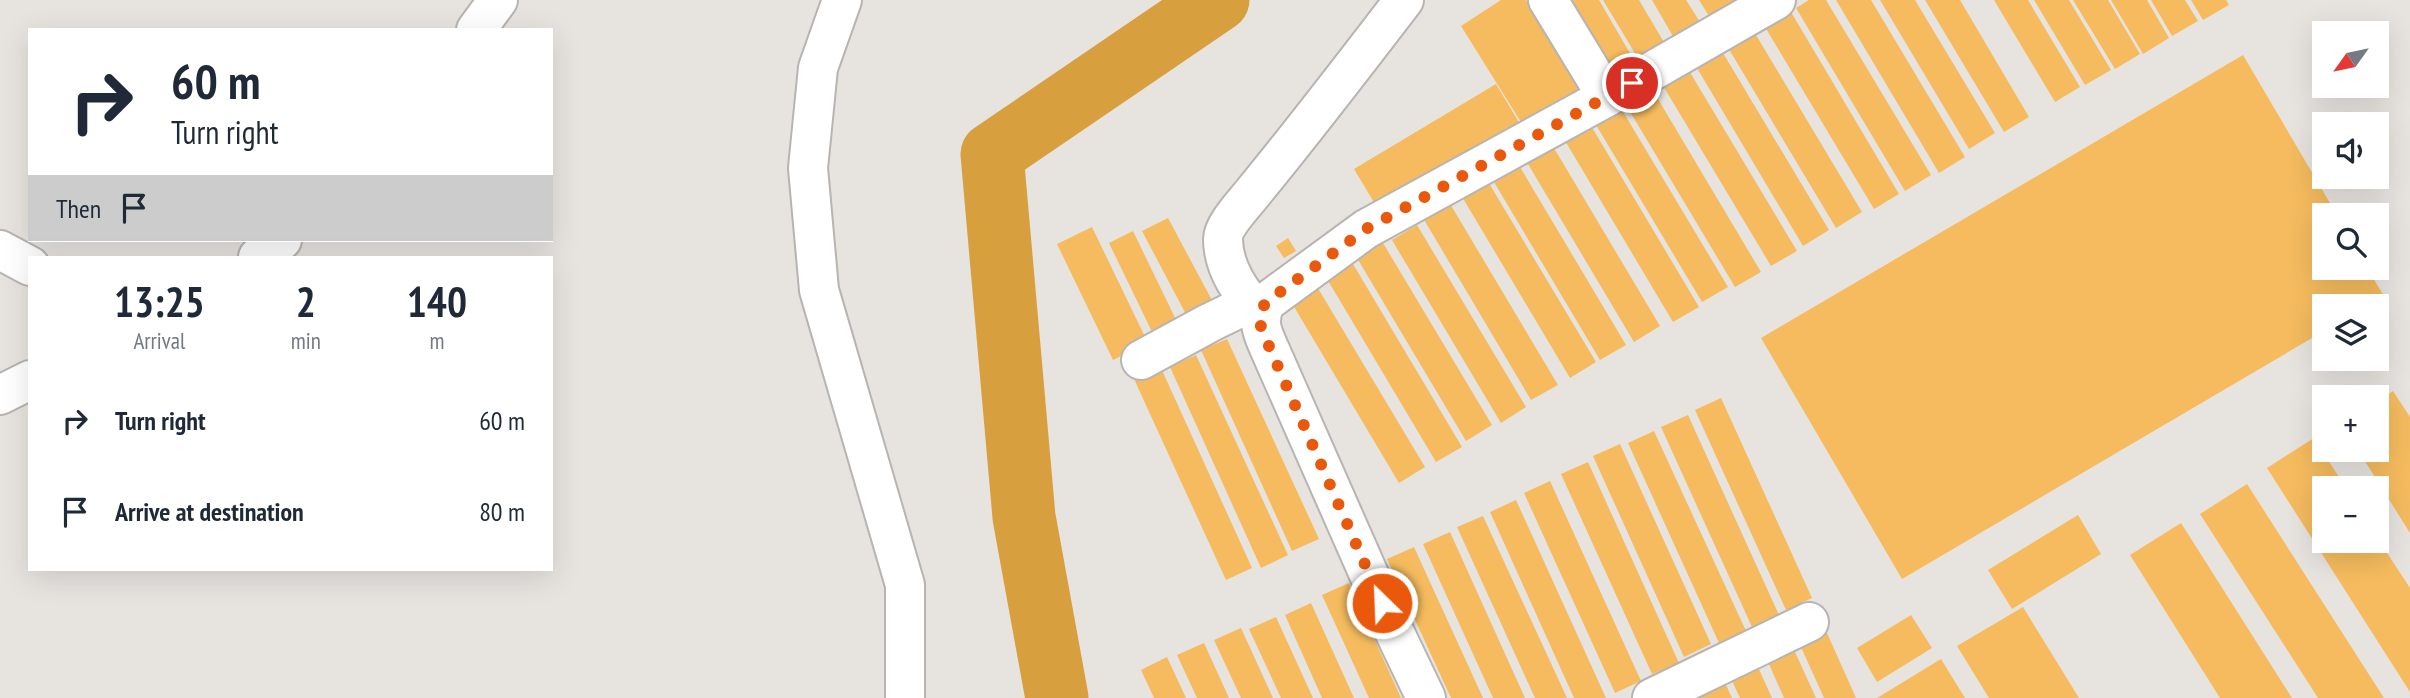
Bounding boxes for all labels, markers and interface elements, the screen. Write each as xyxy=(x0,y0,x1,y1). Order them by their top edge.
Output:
north arrow xyxy=(2312,21,2389,98)
map controls xyxy=(2312,21,2389,553)
text: 60 m xyxy=(171,49,260,113)
pin xyxy=(1602,53,1662,113)
icon: right xyxy=(56,56,147,147)
icon: arrive xyxy=(1613,64,1651,102)
text: Turn right xyxy=(171,111,279,153)
button: sound xyxy=(2312,112,2389,189)
icon: arrive xyxy=(115,189,153,227)
text: Then xyxy=(56,192,101,225)
button: search xyxy=(2312,203,2389,280)
text: 13:25 xyxy=(114,274,205,329)
text: 2 xyxy=(296,274,316,329)
text: 140 xyxy=(407,274,467,329)
button: layers xyxy=(2312,294,2389,371)
text: Arrival xyxy=(133,326,185,355)
text: min xyxy=(291,326,321,355)
text: m xyxy=(429,326,444,355)
button: + xyxy=(2312,385,2389,462)
icon: right xyxy=(56,402,94,440)
text: Turn right xyxy=(115,404,206,437)
text: 60 m xyxy=(479,404,525,437)
button: − xyxy=(2312,476,2389,553)
icon: arrive xyxy=(56,493,94,531)
text: Arrive at destination xyxy=(115,495,304,528)
text: 80 m xyxy=(479,495,525,528)
position arrow xyxy=(1345,566,1419,640)

